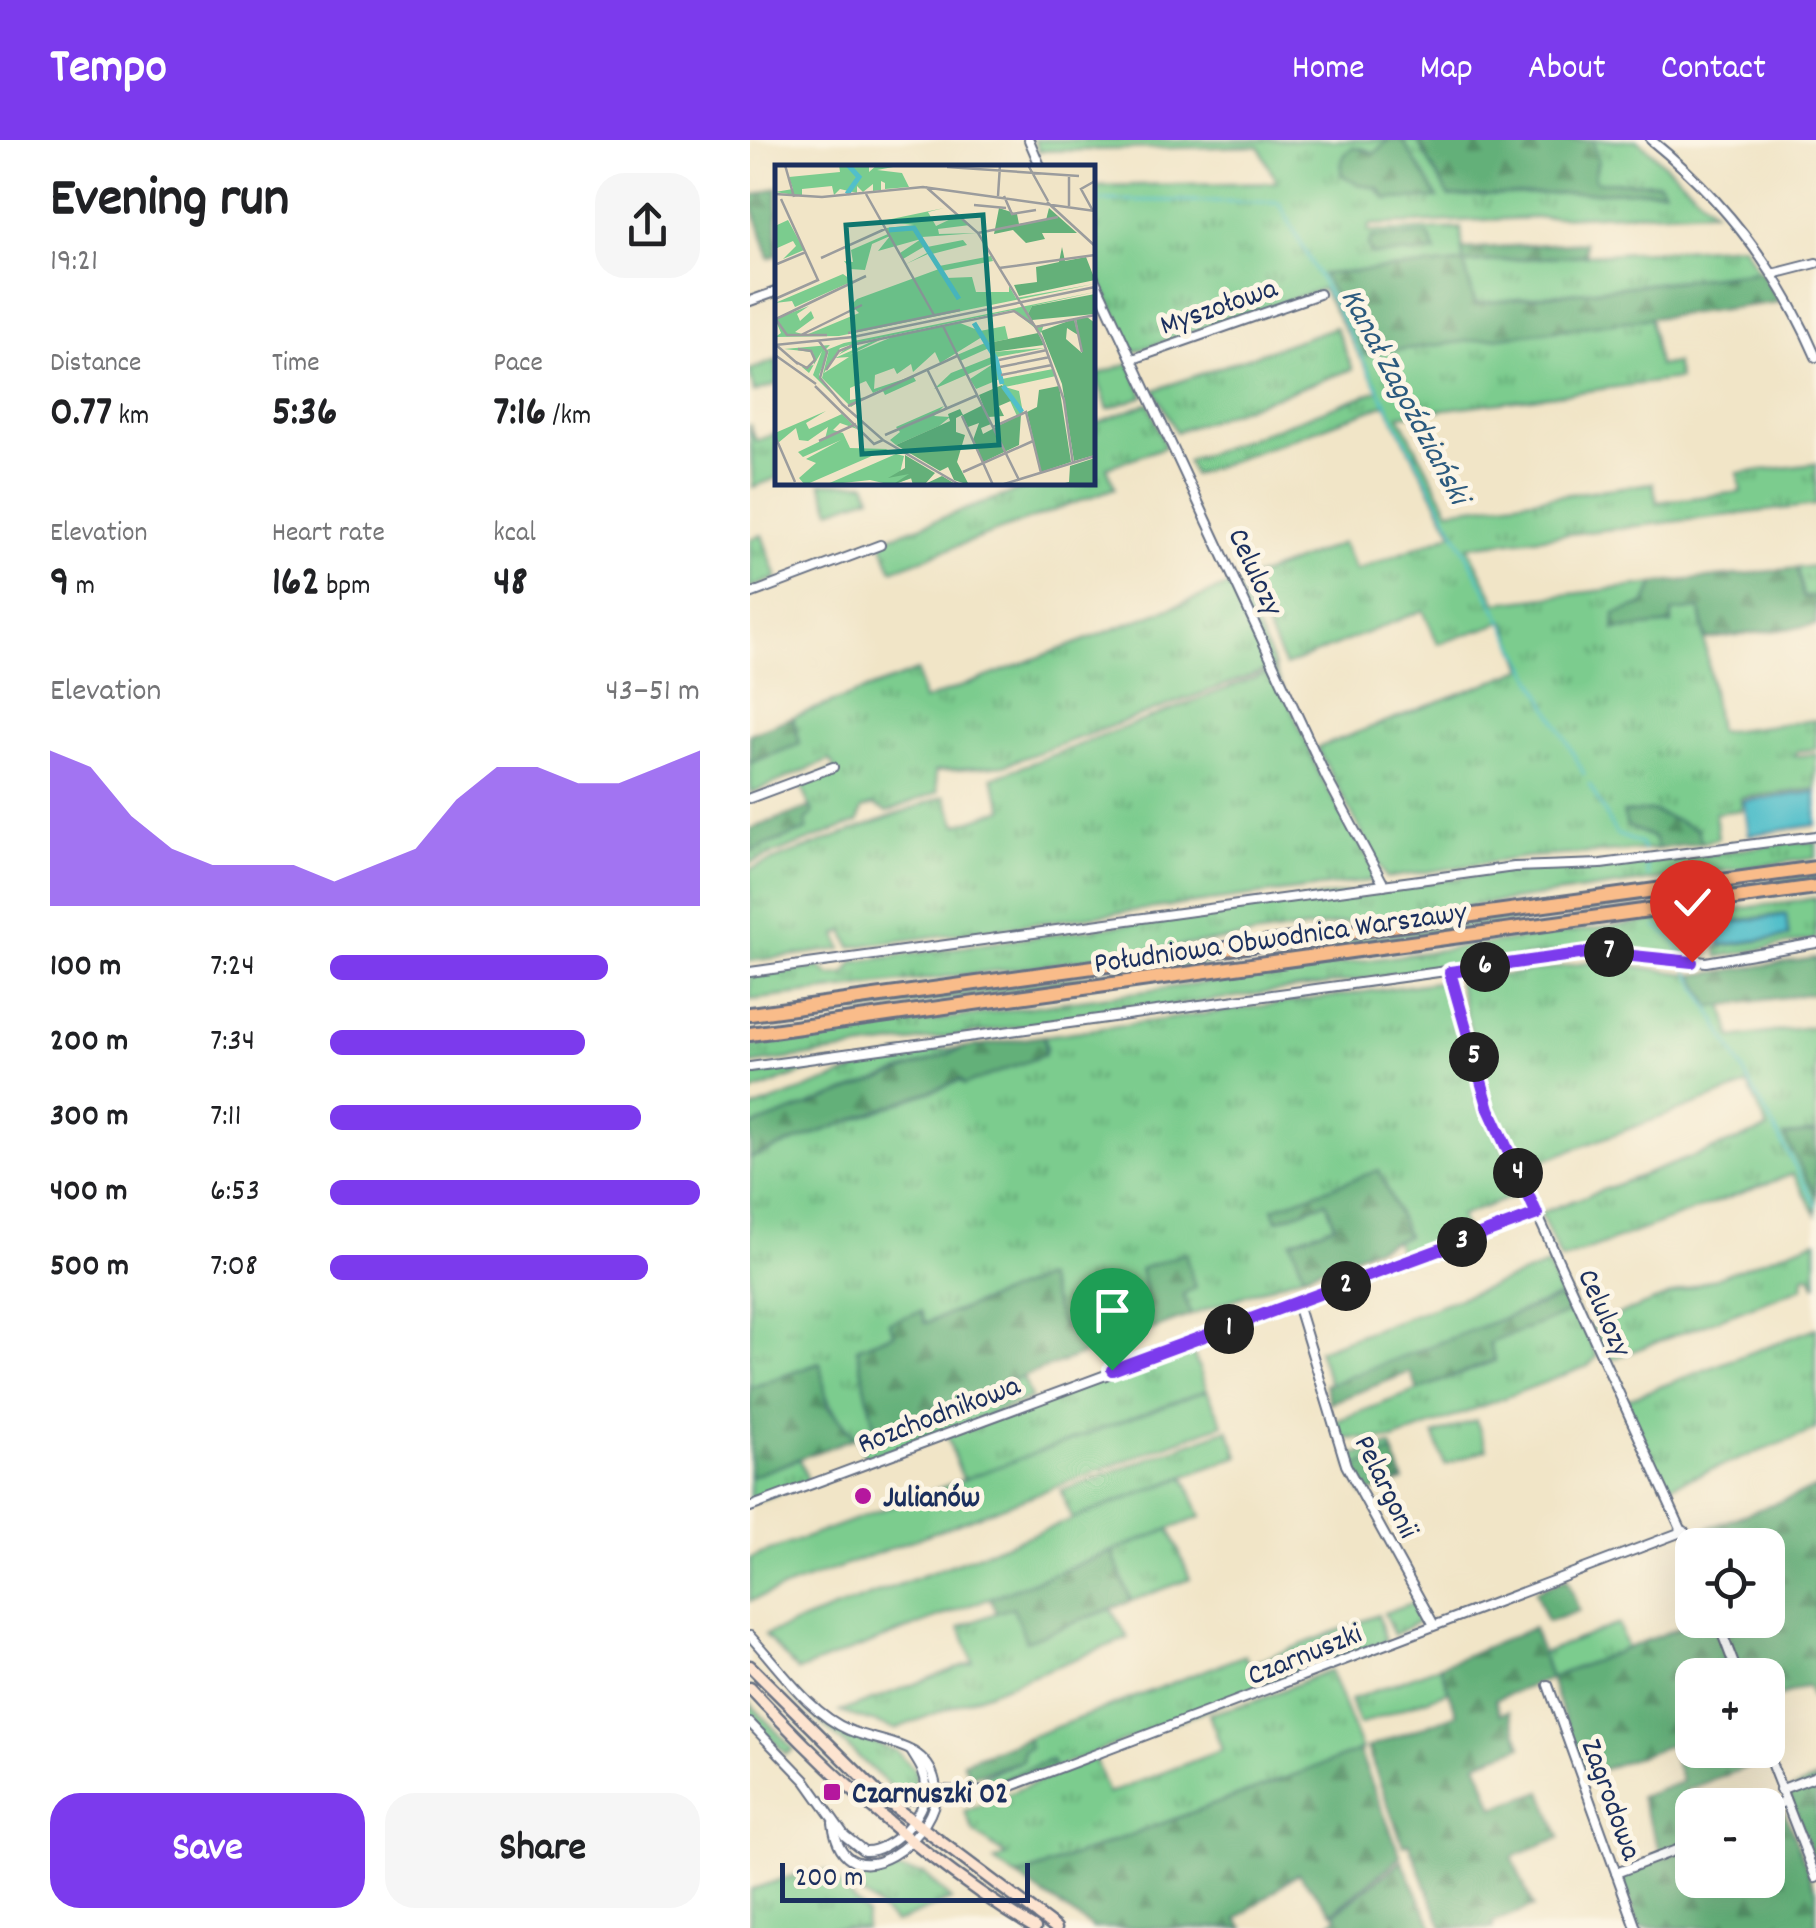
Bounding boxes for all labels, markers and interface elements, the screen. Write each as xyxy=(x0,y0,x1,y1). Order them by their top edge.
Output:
text: Tempo xyxy=(50,36,167,105)
text: Home xyxy=(1292,45,1365,95)
text: Map xyxy=(1420,45,1473,95)
text: About xyxy=(1528,45,1606,95)
text: Contact xyxy=(1661,45,1766,95)
text: Evening run xyxy=(50,163,289,242)
inset map xyxy=(775,165,1095,485)
button: share xyxy=(595,173,700,278)
text: 19:21 xyxy=(50,240,98,286)
street label: Myszołowa xyxy=(1155,269,1285,349)
water label: Kanał Zagoździański xyxy=(1326,281,1481,518)
text: Distance xyxy=(50,345,141,385)
text: Time xyxy=(272,345,320,385)
text: Pace xyxy=(493,345,543,385)
text: 0.77 xyxy=(50,385,112,445)
text: 5:36 xyxy=(272,385,337,445)
text: 7:16 xyxy=(493,385,546,445)
text: km xyxy=(112,398,149,438)
text: /km xyxy=(546,398,591,438)
text: Elevation xyxy=(50,515,147,555)
text: Heart rate xyxy=(272,515,385,555)
text: kcal xyxy=(493,515,536,555)
street label: Celulozy xyxy=(1214,522,1292,625)
text: 9 xyxy=(50,555,69,615)
text: 162 xyxy=(272,555,320,615)
text: 48 xyxy=(493,555,528,615)
text: m xyxy=(69,568,95,608)
text: bpm xyxy=(320,568,370,608)
text: Elevation xyxy=(50,670,161,716)
text: 43–51 m xyxy=(606,670,700,716)
pin xyxy=(1650,860,1735,963)
icon: check xyxy=(1665,875,1720,930)
street label: Południowa Obwodnica Warszawy xyxy=(1092,893,1471,988)
pin: 7 xyxy=(1584,927,1634,977)
text: 7 xyxy=(1604,932,1614,972)
pin: 6 xyxy=(1460,942,1510,992)
text: 100 m xyxy=(50,945,121,991)
text: 7:24 xyxy=(210,945,255,991)
text: 6 xyxy=(1478,947,1492,987)
text: 200 m xyxy=(50,1020,128,1066)
text: 7:34 xyxy=(210,1020,255,1066)
pin: 5 xyxy=(1449,1032,1499,1082)
text: 5 xyxy=(1468,1037,1480,1077)
text: 300 m xyxy=(50,1095,128,1141)
text: 7:11 xyxy=(210,1095,242,1141)
pin: 4 xyxy=(1493,1148,1543,1198)
text: 4 xyxy=(1512,1153,1524,1193)
text: 400 m xyxy=(50,1170,127,1216)
text: 6:53 xyxy=(210,1170,260,1216)
pin: 3 xyxy=(1437,1217,1487,1267)
text: 3 xyxy=(1456,1222,1468,1262)
text: 500 m xyxy=(50,1245,129,1291)
text: 7:08 xyxy=(210,1245,258,1291)
pin: 2 xyxy=(1321,1261,1371,1311)
street label: Celulozy xyxy=(1564,1263,1641,1365)
text: 2 xyxy=(1340,1266,1352,1306)
pin xyxy=(1070,1268,1155,1371)
icon: arrive xyxy=(1085,1283,1140,1338)
pin: 1 xyxy=(1204,1304,1254,1354)
text: 1 xyxy=(1226,1309,1232,1349)
street label: Rozchodnikowa xyxy=(852,1366,1028,1468)
street label: Pelargonii xyxy=(1340,1429,1427,1547)
place label: Julianów xyxy=(883,1479,980,1522)
marker: Julianów xyxy=(852,1485,874,1507)
map controls xyxy=(1675,1528,1785,1898)
button: locate xyxy=(1675,1528,1785,1638)
street label: Czarnuszki xyxy=(1242,1615,1369,1700)
button: + xyxy=(1675,1658,1785,1768)
street label: Zagrodowa xyxy=(1567,1734,1651,1868)
place label: Czarnuszki 02 xyxy=(852,1775,1008,1818)
marker: Czarnuszki 02 xyxy=(821,1781,843,1803)
button: − xyxy=(1675,1788,1785,1898)
button: Save xyxy=(50,1793,365,1908)
button: Share xyxy=(385,1793,700,1908)
scale bar xyxy=(780,1858,1030,1902)
text: 200 m xyxy=(795,1860,863,1900)

